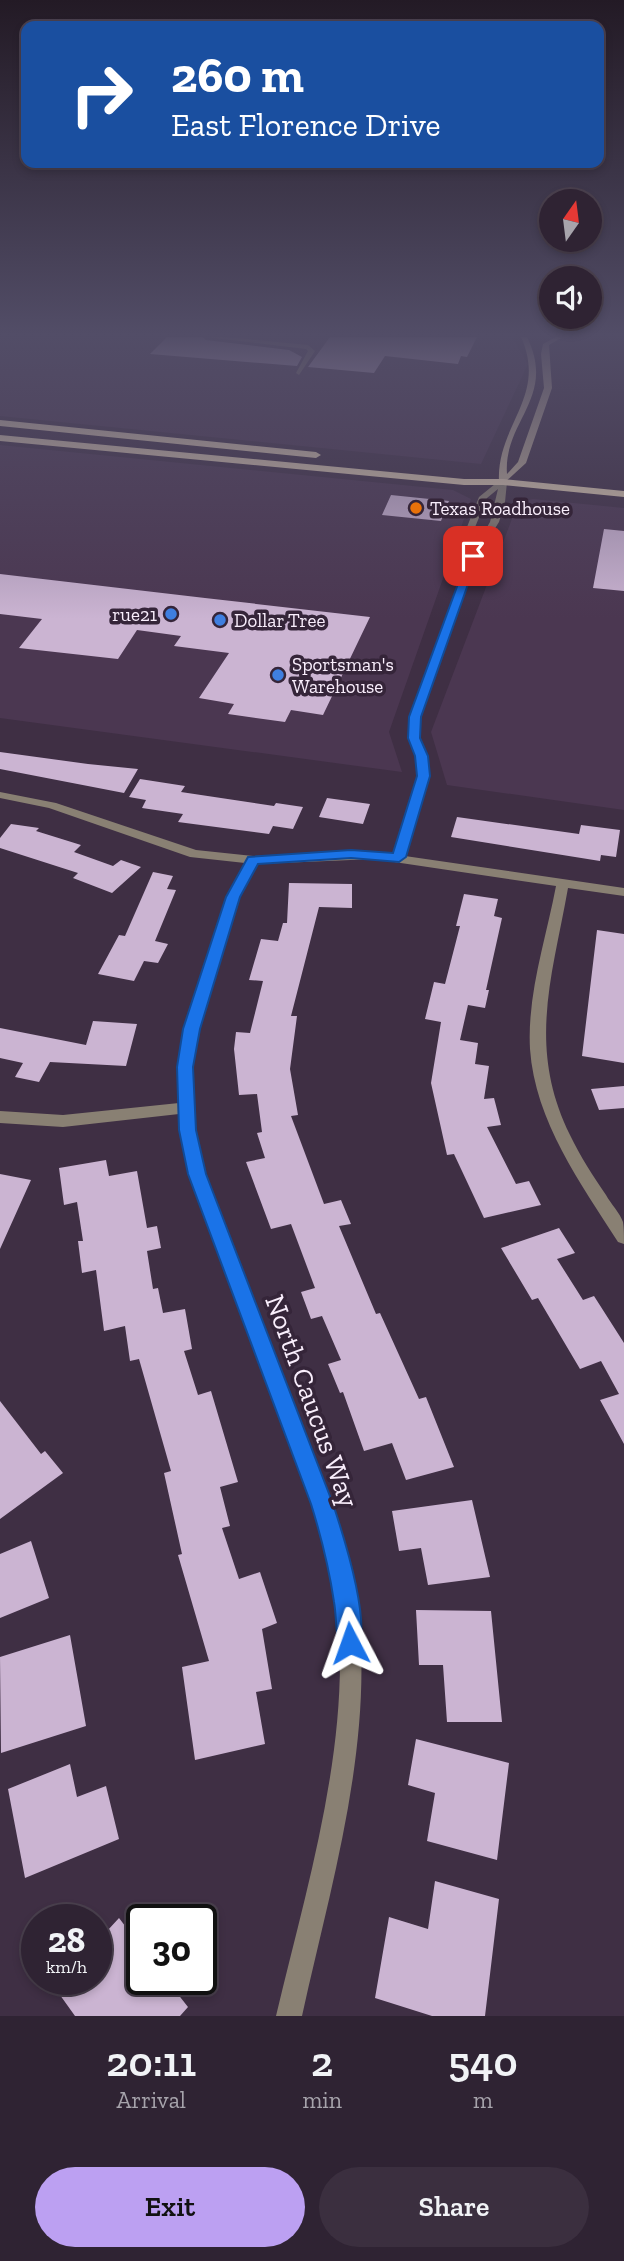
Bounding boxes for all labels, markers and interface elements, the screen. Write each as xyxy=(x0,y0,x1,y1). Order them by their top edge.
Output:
text: 260 m xyxy=(171,46,304,105)
icon: right xyxy=(56,49,147,140)
text: East Florence Drive xyxy=(171,106,440,144)
north arrow xyxy=(539,189,602,252)
map controls xyxy=(539,189,602,329)
button: sound xyxy=(539,266,602,329)
place label: Texas Roadhouse xyxy=(430,497,570,520)
marker: Texas Roadhouse xyxy=(408,500,424,516)
pin xyxy=(443,526,503,586)
icon: arrive xyxy=(454,537,492,575)
place label: rue21 xyxy=(112,603,157,626)
marker: rue21 xyxy=(163,606,179,622)
place label: Dollar Tree xyxy=(234,609,325,632)
marker: Dollar Tree xyxy=(212,612,228,628)
place label: Sportsman's Warehouse xyxy=(292,653,394,698)
marker: Sportsman's Warehouse xyxy=(270,667,286,683)
street label: North Caucus Way xyxy=(258,1290,366,1513)
position arrow xyxy=(313,1606,387,1680)
speed limit sign: 30 xyxy=(126,1904,217,1995)
text: 28 xyxy=(48,1919,85,1961)
text: km/h xyxy=(46,1956,87,1978)
text: 20:11 xyxy=(106,2036,196,2087)
text: 2 xyxy=(311,2036,333,2087)
text: 540 xyxy=(448,2036,518,2087)
text: Arrival xyxy=(117,2086,186,2114)
text: min xyxy=(302,2086,342,2114)
text: m xyxy=(473,2086,493,2114)
button: Exit xyxy=(35,2167,305,2247)
button: Share xyxy=(319,2167,589,2247)

